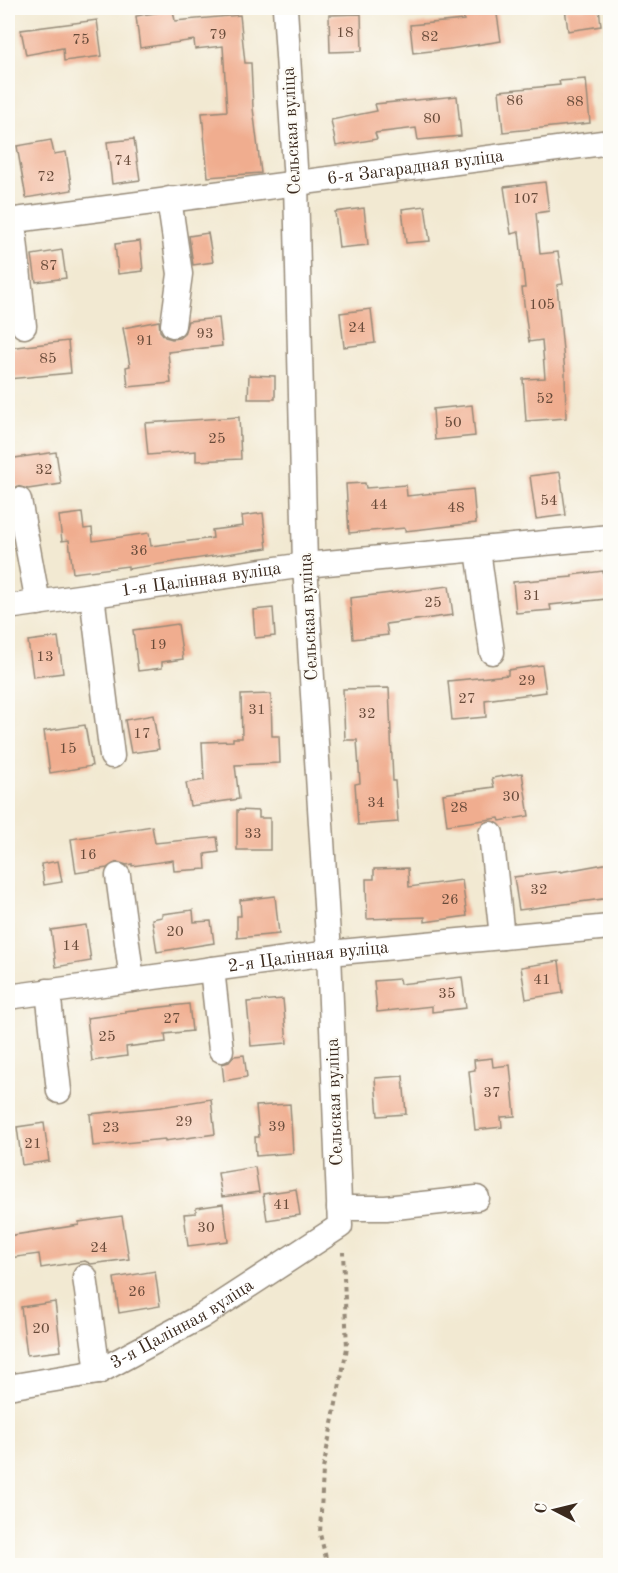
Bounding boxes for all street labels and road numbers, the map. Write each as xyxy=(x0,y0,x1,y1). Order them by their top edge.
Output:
street label: Сельская вуліца xyxy=(280,67,304,195)
street label: 6-я Загарадная вуліца xyxy=(326,147,505,188)
street label: Сельская вуліца xyxy=(297,553,321,681)
street label: 1-я Цалінная вуліца xyxy=(120,559,283,600)
street label: 2-я Цалінная вуліца xyxy=(227,939,390,976)
street label: Сельская вуліца xyxy=(324,1038,346,1166)
street label: 3-я Цалінная вуліца xyxy=(108,1276,257,1372)

